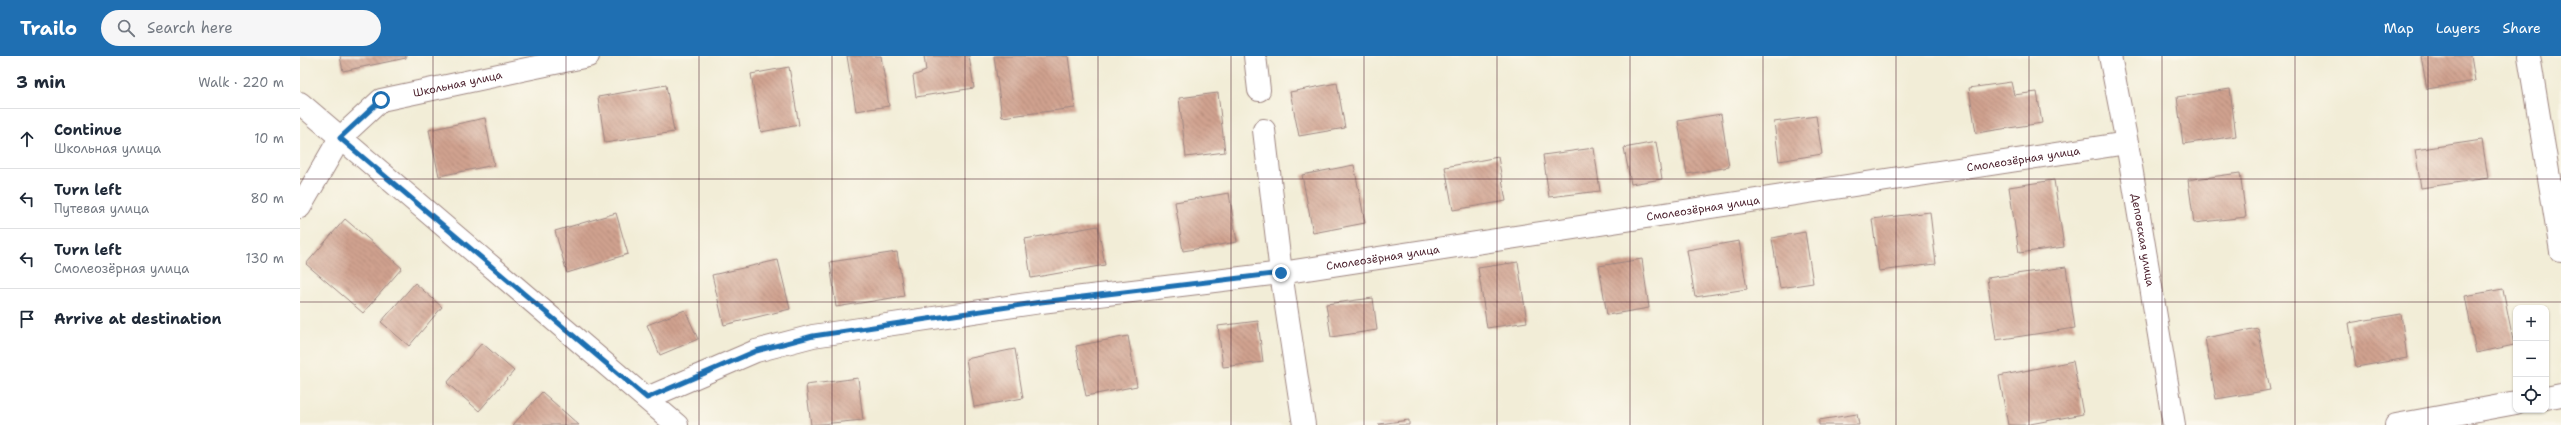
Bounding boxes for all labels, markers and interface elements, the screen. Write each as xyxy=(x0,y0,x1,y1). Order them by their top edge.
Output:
search box xyxy=(101,10,381,46)
text: Trailo xyxy=(20,16,77,41)
icon: search xyxy=(115,17,137,39)
text: Search here xyxy=(147,18,233,38)
text: Map xyxy=(2384,19,2414,37)
text: Layers xyxy=(2436,19,2480,37)
text: Share xyxy=(2502,19,2541,37)
street label: Школьная улица xyxy=(412,67,504,100)
text: 3 min xyxy=(16,71,66,93)
text: Walk · 220 m xyxy=(198,74,284,91)
route start xyxy=(372,91,390,109)
text: Continue xyxy=(54,120,122,140)
icon: ahead xyxy=(16,128,38,150)
text: 10 m xyxy=(254,130,284,147)
text: Школьная улица xyxy=(54,140,161,157)
street label: Смолеозёрная улица xyxy=(1966,143,2081,175)
text: Turn left xyxy=(54,180,122,200)
icon: left xyxy=(16,188,38,210)
text: 80 m xyxy=(250,190,284,207)
street label: Смолеозёрная улица xyxy=(1645,192,1761,224)
street label: Деповская улица xyxy=(2128,192,2158,288)
text: Путевая улица xyxy=(54,200,149,217)
text: Turn left xyxy=(54,240,122,260)
street label: Смолеозёрная улица xyxy=(1325,241,1441,273)
icon: left xyxy=(16,248,38,270)
text: 130 m xyxy=(246,250,284,267)
text: Смолеозёрная улица xyxy=(54,260,189,277)
route end xyxy=(1272,264,1290,282)
map controls xyxy=(2513,305,2549,413)
button: + xyxy=(2513,305,2549,341)
icon: arrive xyxy=(16,308,38,330)
text: Arrive at destination xyxy=(54,309,222,329)
button: − xyxy=(2513,341,2549,377)
button: locate xyxy=(2513,377,2549,413)

